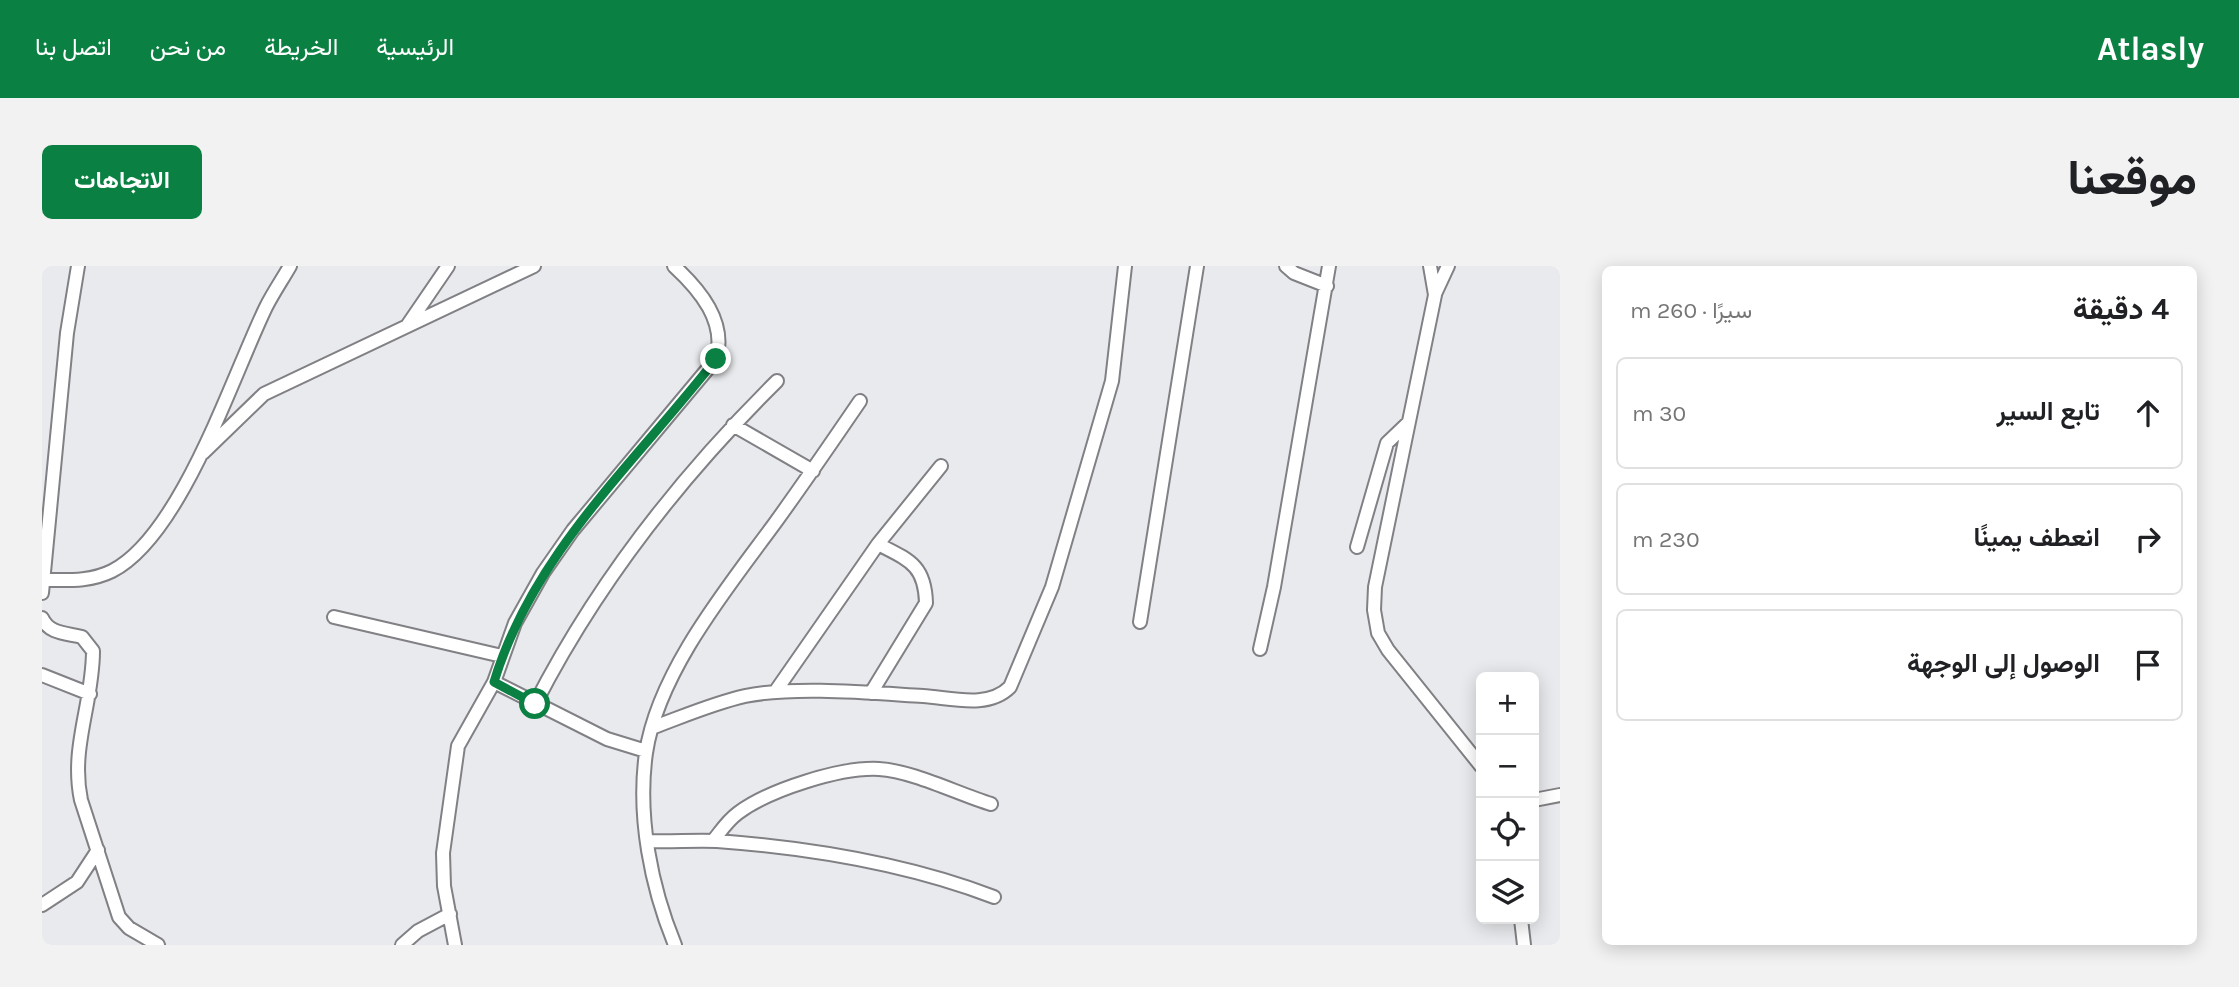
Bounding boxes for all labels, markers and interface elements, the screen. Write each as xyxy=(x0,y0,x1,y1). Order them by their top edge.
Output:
text: Atlasly xyxy=(2097,30,2204,68)
text: اتصل بنا xyxy=(35,33,112,61)
text: من نحن xyxy=(150,33,226,61)
text: الخريطة xyxy=(264,33,338,61)
text: الرئيسية xyxy=(376,33,454,61)
button: الاتجاهات xyxy=(42,145,202,219)
text: موقعنا xyxy=(2067,149,2197,206)
text: 4 دقيقة xyxy=(2073,291,2169,327)
text: سيرًا · 260 m xyxy=(1630,297,1752,324)
route end xyxy=(700,343,731,374)
icon: ahead xyxy=(2129,394,2167,432)
text: تابع السير xyxy=(1996,396,2100,427)
text: 30 m xyxy=(1632,400,1686,427)
icon: right xyxy=(2129,520,2167,558)
text: انعطف يمينًا xyxy=(1974,522,2100,553)
text: 230 m xyxy=(1632,526,1700,553)
icon: arrive xyxy=(2129,646,2167,684)
text: الوصول إلى الوجهة xyxy=(1907,648,2100,679)
map controls xyxy=(1476,672,1539,924)
button: + xyxy=(1476,672,1539,735)
route start xyxy=(519,688,550,719)
button: − xyxy=(1476,735,1539,798)
button: locate xyxy=(1476,798,1539,861)
button: layers xyxy=(1476,861,1539,924)

